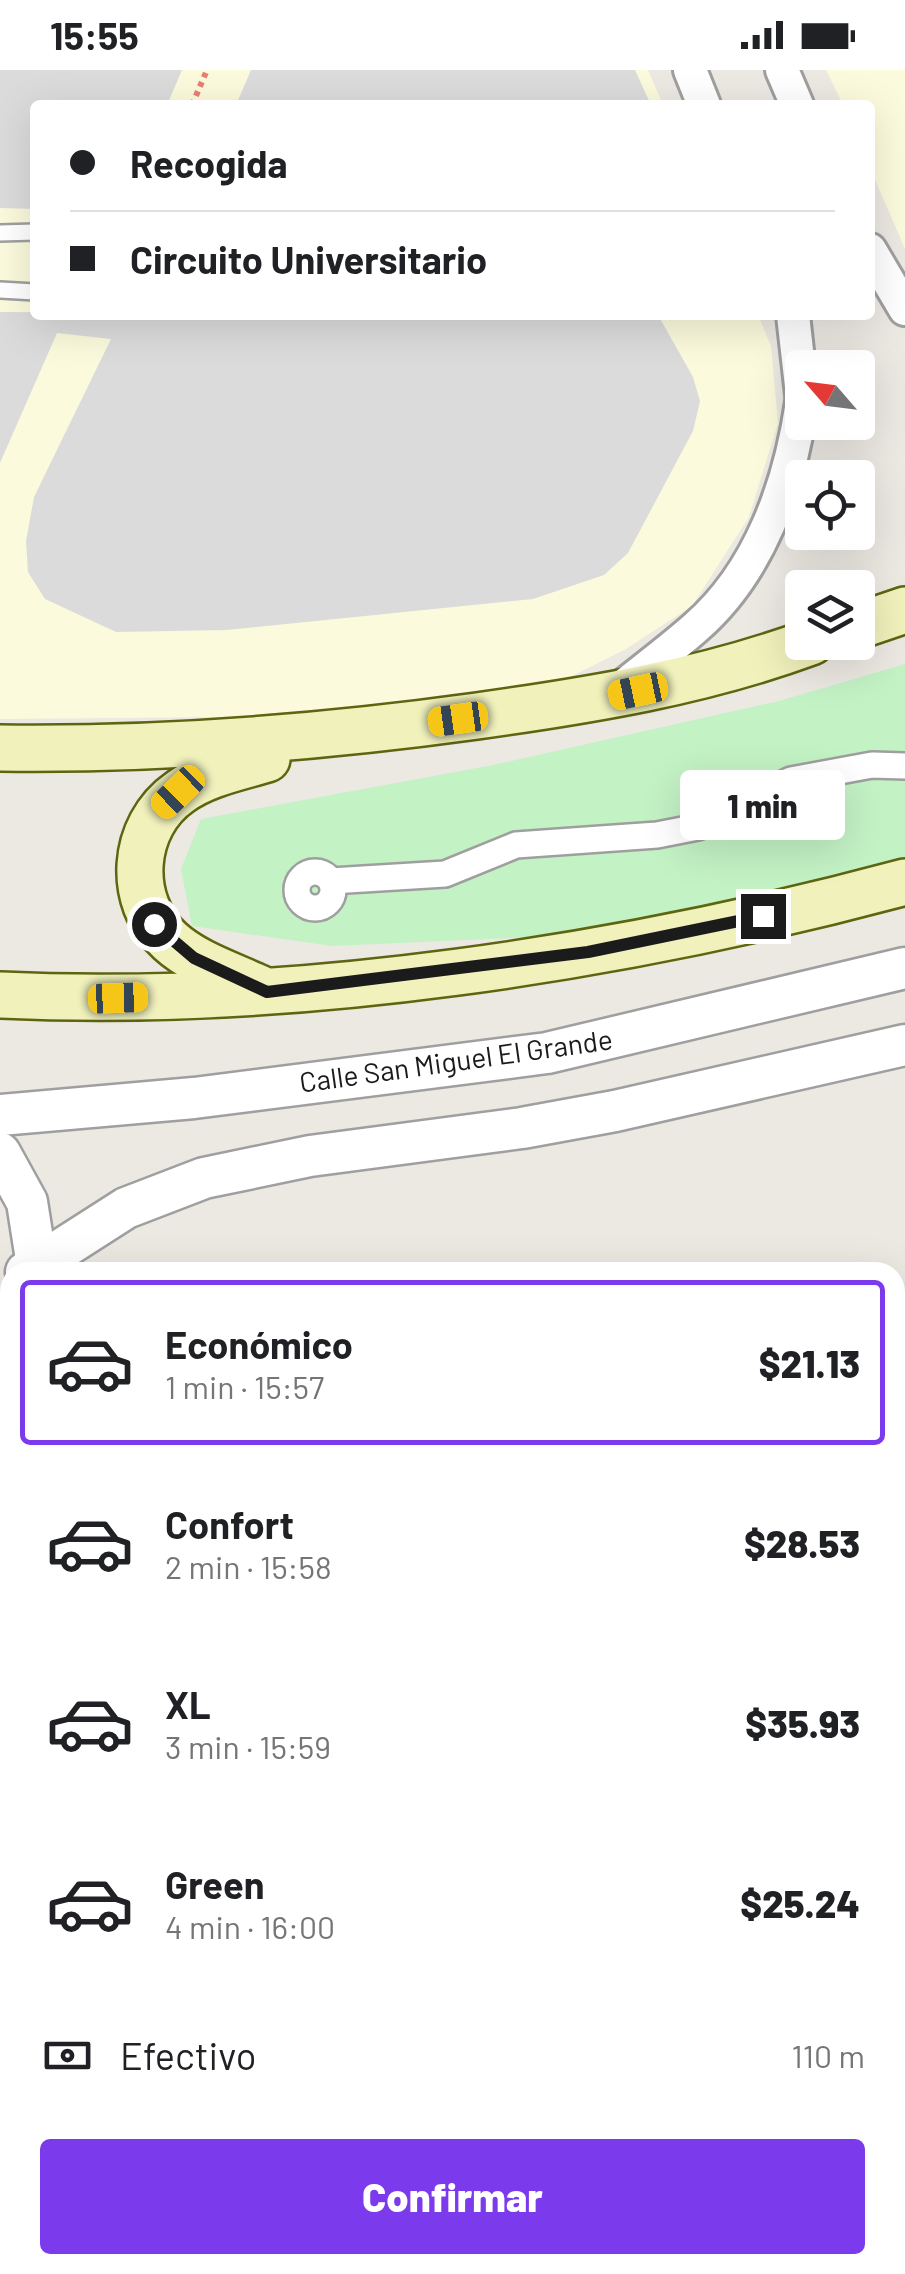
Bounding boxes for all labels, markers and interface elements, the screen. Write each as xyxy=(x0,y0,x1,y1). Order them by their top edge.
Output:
text: 15:55 xyxy=(50,12,139,58)
text: Recogida xyxy=(130,140,288,186)
text: Circuito Universitario xyxy=(130,236,487,282)
north arrow xyxy=(785,350,875,440)
map controls xyxy=(785,350,875,660)
button: locate xyxy=(785,460,875,550)
button: layers xyxy=(785,570,875,660)
car xyxy=(606,670,670,712)
car xyxy=(426,700,490,738)
car xyxy=(146,760,210,824)
callout: 1 min xyxy=(680,771,846,841)
text: 1 min xyxy=(727,786,798,824)
route end xyxy=(741,894,786,939)
route start xyxy=(132,902,177,947)
car xyxy=(87,982,149,1014)
street label: Calle San Miguel El Grande xyxy=(297,1021,615,1099)
icon: car xyxy=(45,1318,135,1408)
text: Económico xyxy=(165,1321,353,1367)
text: $21.13 xyxy=(759,1340,860,1386)
text: 1 min · 15:57 xyxy=(165,1367,324,1405)
icon: car xyxy=(45,1498,135,1588)
text: Confort xyxy=(165,1501,294,1547)
text: $28.53 xyxy=(744,1520,860,1566)
text: 2 min · 15:58 xyxy=(165,1547,332,1585)
icon: car xyxy=(45,1678,135,1768)
text: XL xyxy=(165,1681,211,1727)
text: $35.93 xyxy=(745,1700,860,1746)
text: 3 min · 15:59 xyxy=(165,1727,331,1765)
icon: car xyxy=(45,1858,135,1948)
text: Green xyxy=(165,1861,265,1907)
text: $25.24 xyxy=(740,1880,860,1926)
text: 4 min · 16:00 xyxy=(165,1907,335,1945)
icon: cash xyxy=(40,2028,95,2083)
text: Efectivo xyxy=(120,2032,256,2078)
text: 110 m xyxy=(792,2036,865,2074)
button: Confirmar xyxy=(40,2139,865,2254)

